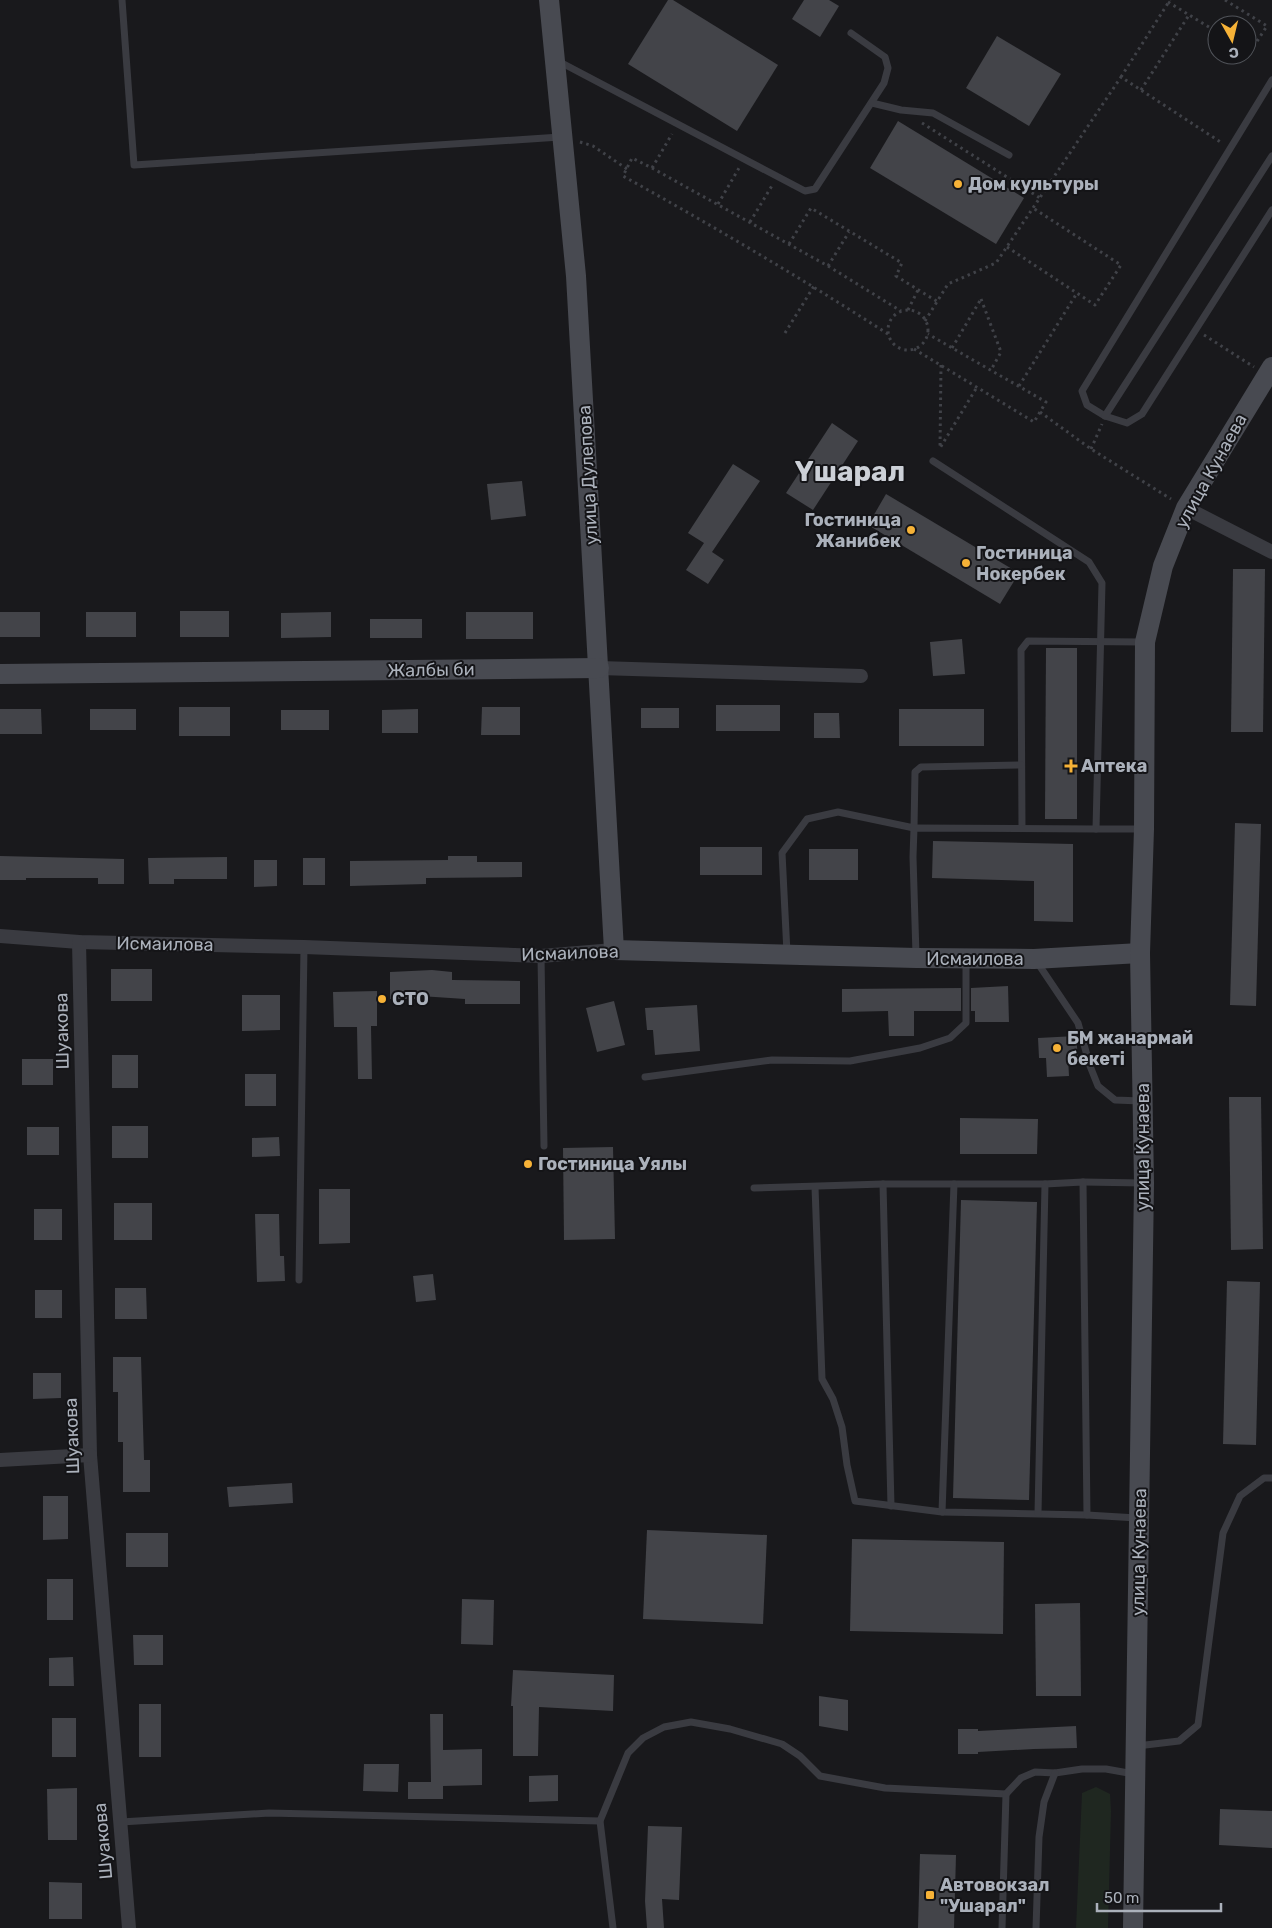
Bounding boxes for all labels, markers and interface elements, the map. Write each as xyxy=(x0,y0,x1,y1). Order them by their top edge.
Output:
north arrow xyxy=(1207,15,1257,65)
text: С xyxy=(1228,43,1240,62)
place label: Дом культуры xyxy=(968,173,1099,195)
marker: Дом культуры xyxy=(952,178,964,190)
street label: улица Дулепова xyxy=(573,405,603,545)
street label: улица Кунаева xyxy=(1170,410,1252,532)
district label: Үшарал xyxy=(795,455,905,488)
place label: Гостиница Жанибек xyxy=(804,509,901,552)
marker: Гостиница Жанибек xyxy=(905,524,917,536)
place label: Гостиница Нокербек xyxy=(976,542,1073,585)
marker: Гостиница Нокербек xyxy=(960,557,972,569)
street label: Жалбы би xyxy=(387,658,475,682)
place label: Аптека xyxy=(1081,755,1147,777)
marker: Аптека xyxy=(1065,760,1077,772)
street label: Исмаилова xyxy=(116,932,214,956)
street label: Исмаилова xyxy=(521,940,619,966)
street label: Исмаилова xyxy=(926,948,1024,970)
place label: СТО xyxy=(392,988,429,1010)
street label: Шуакова xyxy=(50,993,74,1069)
marker: СТО xyxy=(376,993,388,1005)
place label: БМ жанармай бекеті xyxy=(1067,1027,1193,1070)
marker: БМ жанармай бекеті xyxy=(1051,1042,1063,1054)
street label: улица Кунаева xyxy=(1132,1083,1154,1211)
place label: Гостиница Уялы xyxy=(538,1153,687,1175)
marker: Гостиница Уялы xyxy=(522,1158,534,1170)
street label: Шуакова xyxy=(60,1397,84,1475)
street label: улица Кунаева xyxy=(1127,1488,1151,1616)
street label: Шуакова xyxy=(89,1802,117,1880)
place label: Автовокзал "Ушарал" xyxy=(940,1874,1049,1917)
scale bar xyxy=(1097,1880,1221,1912)
marker: Автовокзал "Ушарал" xyxy=(924,1889,936,1901)
text: 50 m xyxy=(1104,1889,1139,1907)

